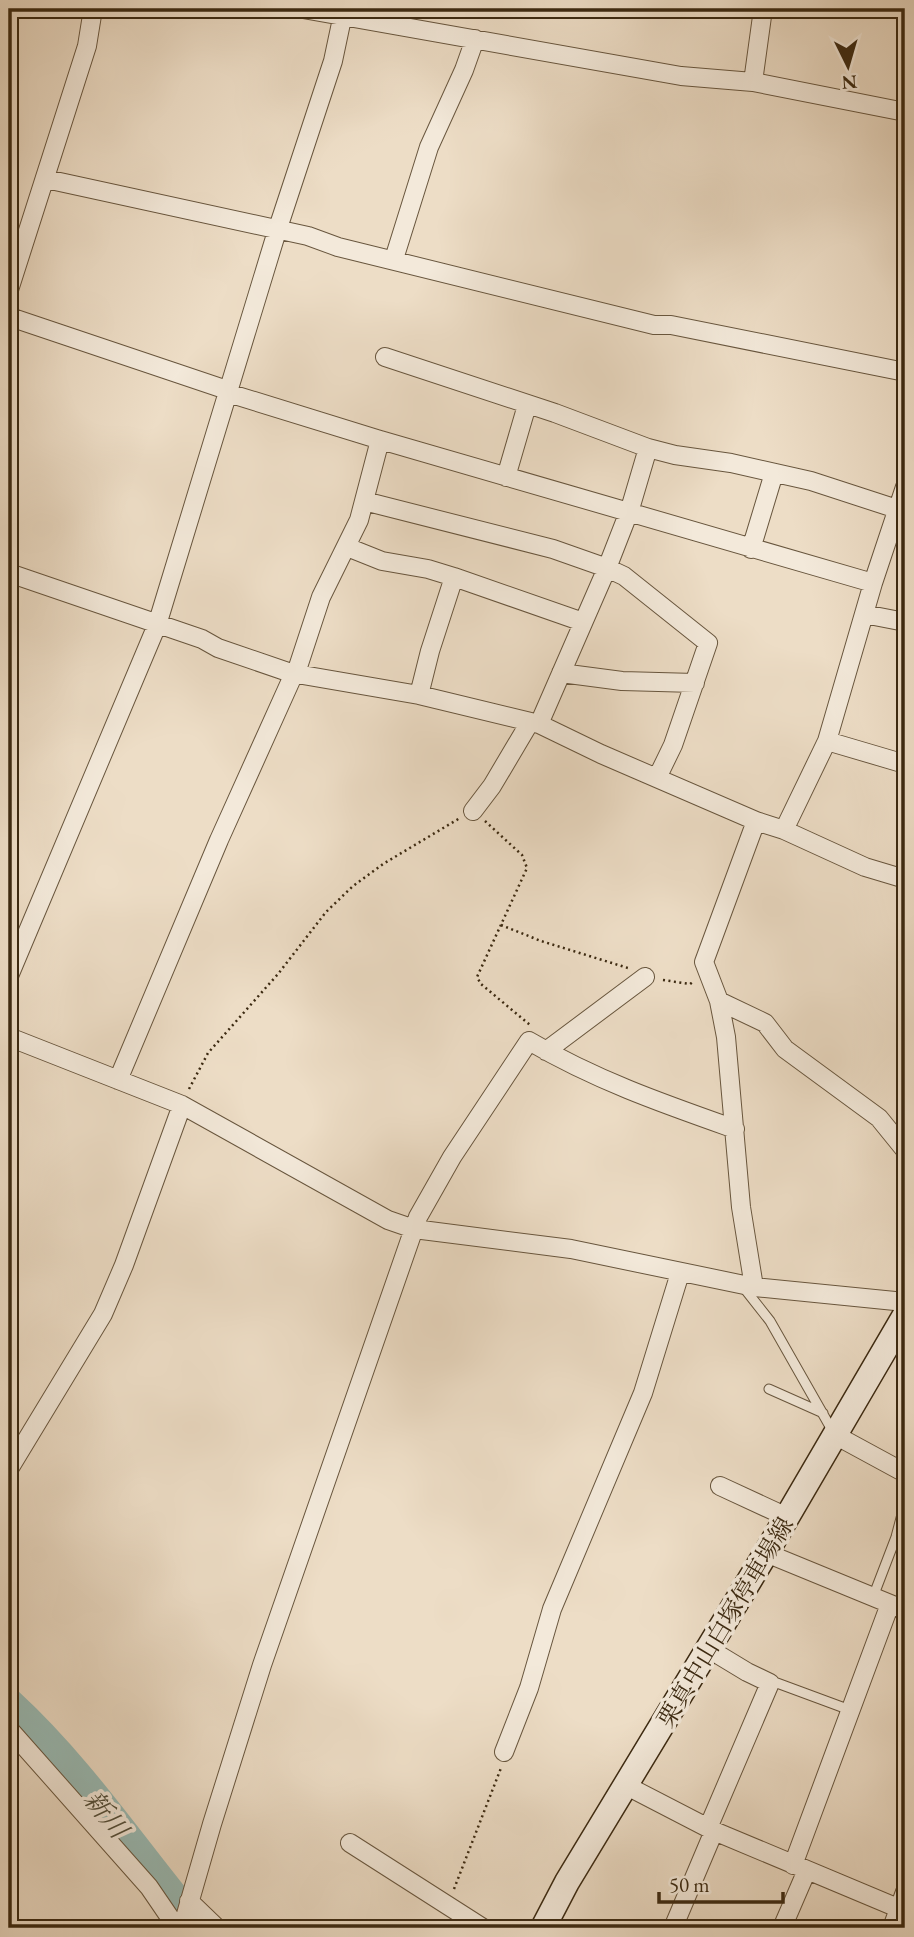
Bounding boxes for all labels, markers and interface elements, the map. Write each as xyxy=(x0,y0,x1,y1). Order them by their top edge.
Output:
north arrow xyxy=(813,32,883,102)
text: N xyxy=(840,69,858,96)
street label: 栗真中山白塚停車場線 xyxy=(650,1511,800,1733)
water label: 新川 xyxy=(76,1783,137,1847)
scale bar xyxy=(659,1860,783,1904)
text: 50 m xyxy=(669,1871,710,1898)

